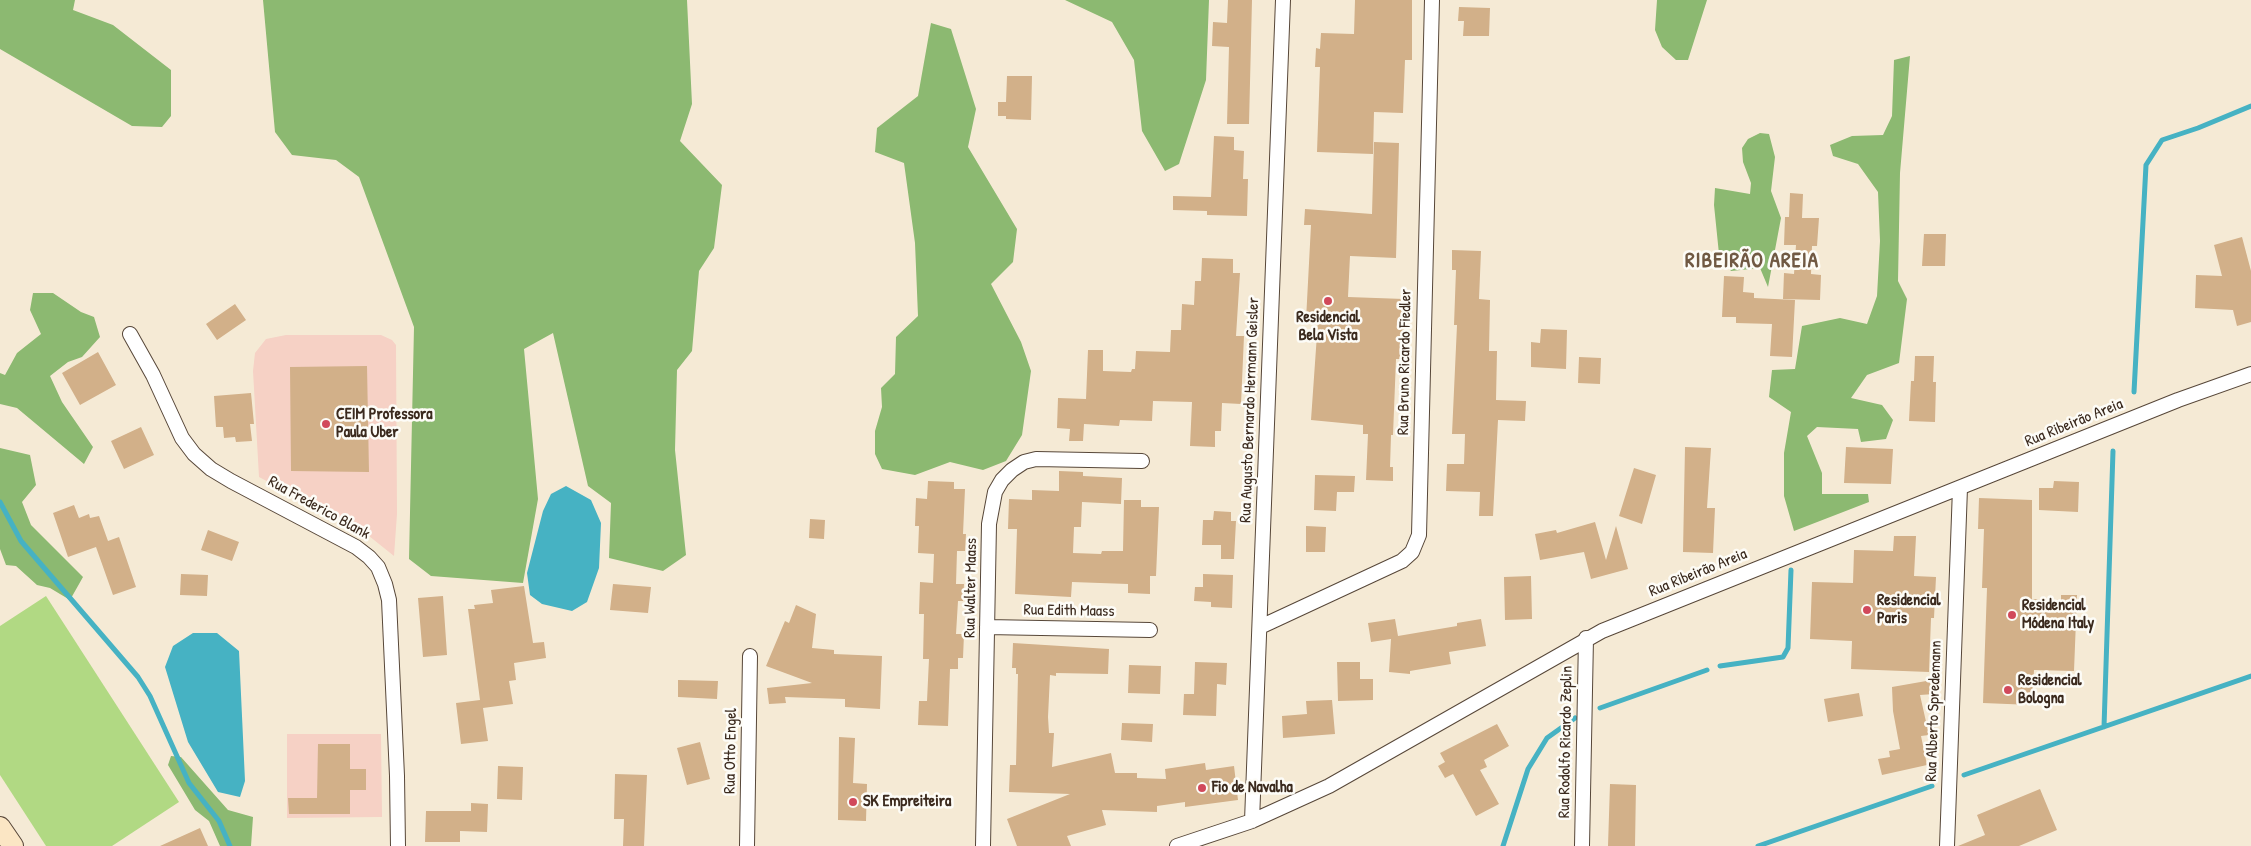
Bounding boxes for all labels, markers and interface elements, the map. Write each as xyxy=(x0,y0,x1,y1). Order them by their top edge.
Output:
district label: RIBEIRÃO AREIA xyxy=(1683,248,1821,274)
street label: Rua Bruno Ricardo Fiedler xyxy=(1394,289,1416,435)
marker: Residencial Bela Vista xyxy=(1322,295,1334,307)
street label: Rua Augusto Bernardo Hermann Geisler xyxy=(1236,297,1264,523)
place label: Residencial Bela Vista xyxy=(1296,308,1360,346)
street label: Rua Ribeirão Areia xyxy=(2022,395,2126,451)
place label: CEIM Professora Paula Uber xyxy=(336,405,432,443)
marker: CEIM Professora Paula Uber xyxy=(320,418,332,430)
street label: Rua Frederico Blank xyxy=(265,472,373,544)
street label: Rua Walter Maass xyxy=(961,538,981,638)
street label: Rua Ribeirão Areia xyxy=(1646,545,1750,601)
place label: Residencial Paris xyxy=(1877,591,1941,629)
place label: Residencial Módena Italy xyxy=(2022,596,2094,634)
street label: Rua Edith Maass xyxy=(1023,601,1115,621)
marker: Residencial Paris xyxy=(1861,604,1873,616)
marker: Residencial Módena Italy xyxy=(2006,609,2018,621)
street label: Rua Alberto Spredemann xyxy=(1922,640,1946,782)
street label: Rua Rodolfo Ricardo Zeplin xyxy=(1555,666,1577,818)
place label: Residencial Bologna xyxy=(2018,671,2082,709)
marker: Residencial Bologna xyxy=(2002,684,2014,696)
street label: Rua Otto Engel xyxy=(721,708,741,794)
place label: Fio de Navalha xyxy=(1212,778,1293,798)
marker: Fio de Navalha xyxy=(1196,782,1208,794)
place label: SK Empreiteira xyxy=(863,792,951,812)
marker: SK Empreiteira xyxy=(847,796,859,808)

